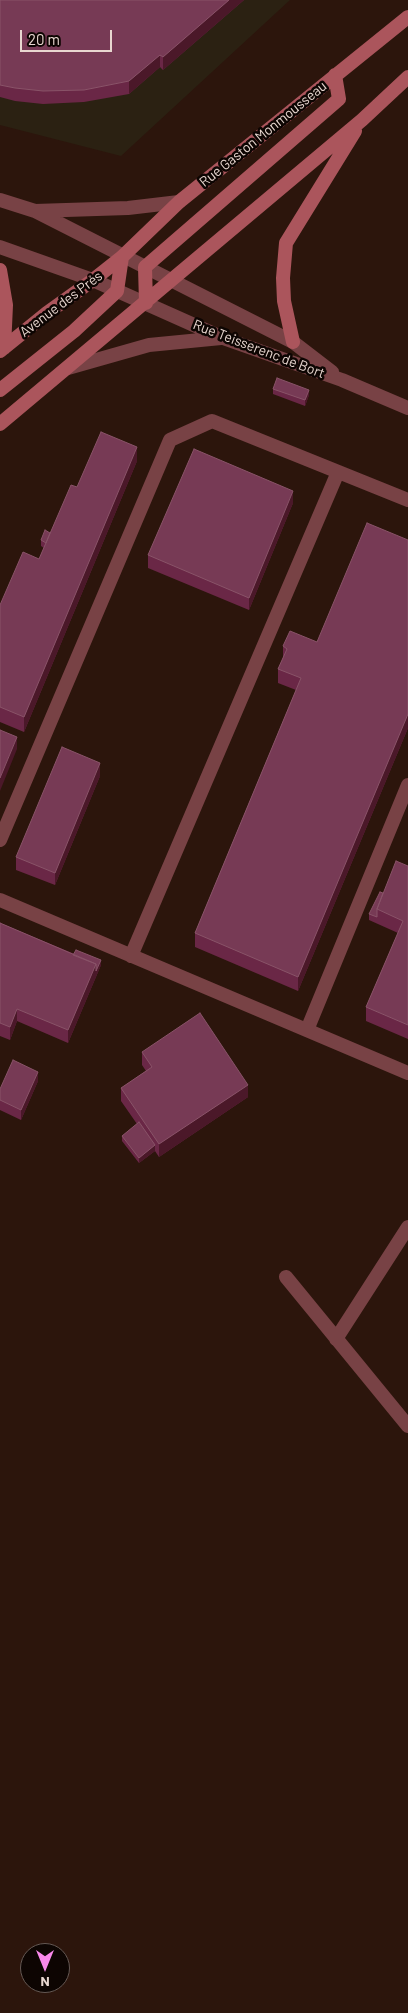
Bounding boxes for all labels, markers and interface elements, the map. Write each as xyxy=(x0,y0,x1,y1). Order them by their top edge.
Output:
scale bar xyxy=(22,20,115,52)
text: 20 m xyxy=(28,30,60,48)
street label: Rue Gaston Monmousseau xyxy=(196,78,330,190)
street label: Avenue des Prés xyxy=(16,267,106,341)
street label: Rue Teisserenc de Bort xyxy=(191,316,327,382)
north arrow xyxy=(20,1943,70,1993)
text: N xyxy=(40,1974,50,1991)

